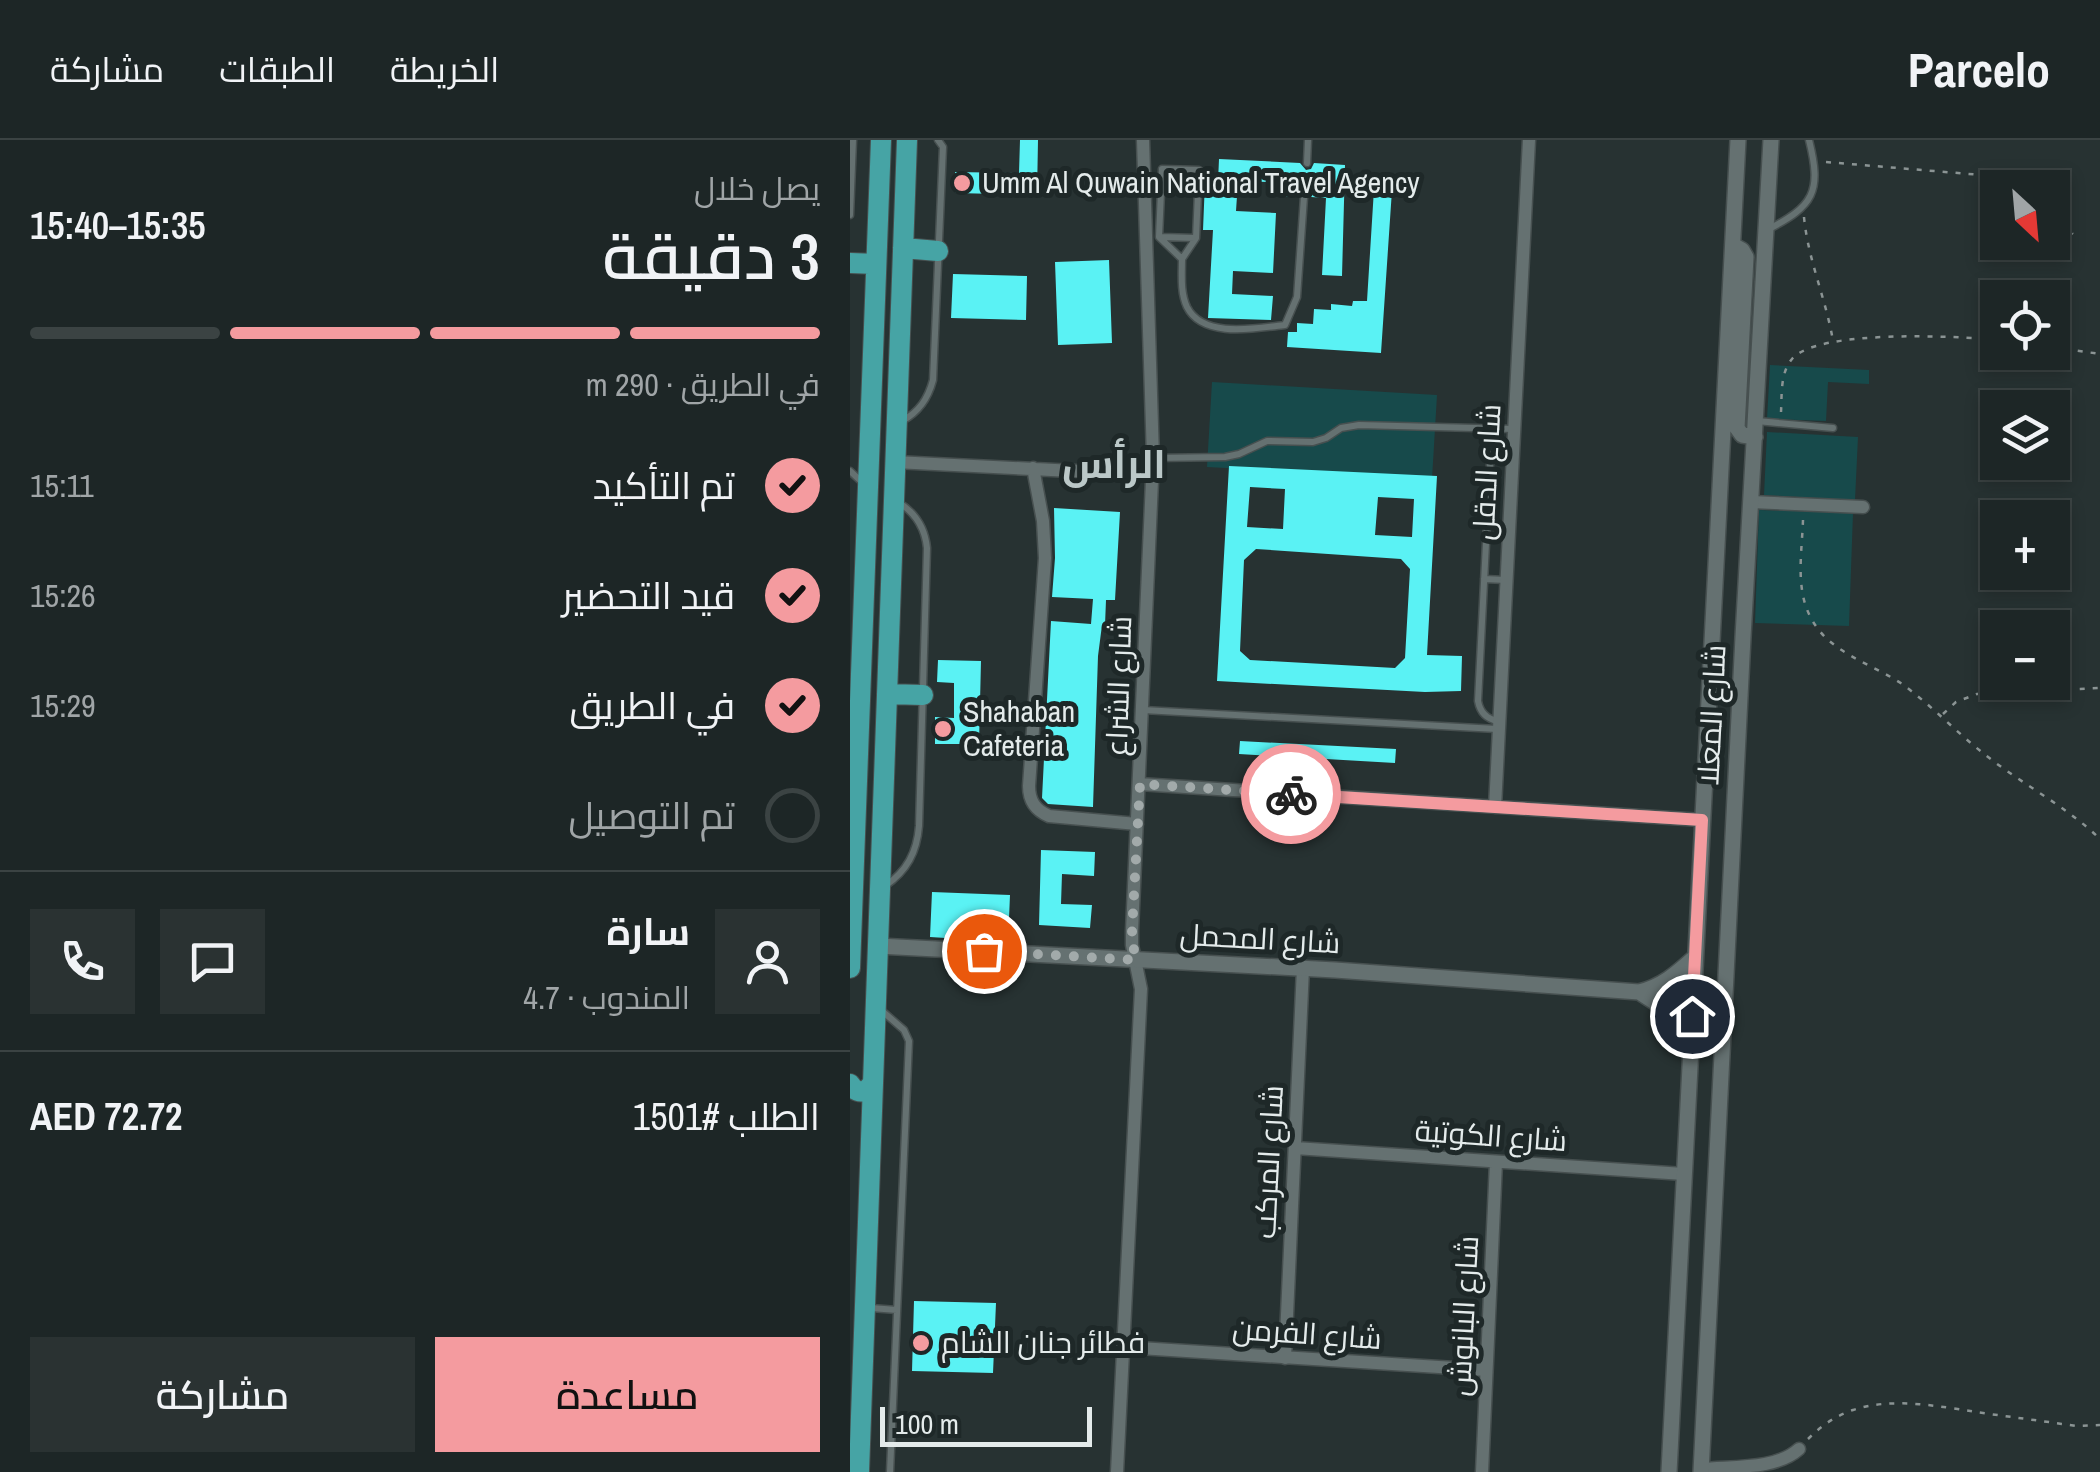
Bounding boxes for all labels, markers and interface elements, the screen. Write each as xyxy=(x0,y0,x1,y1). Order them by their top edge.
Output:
text: Parcelo xyxy=(1908,37,2050,102)
text: مشاركة xyxy=(50,46,164,93)
text: الطبقات xyxy=(219,46,335,93)
text: الخريطة xyxy=(390,46,499,93)
place label: Umm Al Quwain National Travel Agency xyxy=(982,162,1420,202)
text: يصل خلال xyxy=(694,167,820,210)
north arrow xyxy=(1980,170,2070,260)
map controls xyxy=(1980,170,2070,700)
marker: Umm Al Quwain National Travel Agency xyxy=(951,172,973,194)
text: 15:35–15:40 xyxy=(30,200,206,251)
text: 3 دقيقة xyxy=(602,212,820,299)
button: locate xyxy=(1980,280,2070,370)
text: في الطريق · 290 m xyxy=(586,363,820,406)
button: layers xyxy=(1980,390,2070,480)
street label: شارع الدقل xyxy=(1462,403,1511,541)
district label: الرأس xyxy=(1062,437,1166,490)
icon: check xyxy=(765,458,820,513)
text: تم التأكيد xyxy=(593,460,735,511)
text: 15:11 xyxy=(30,464,94,507)
button: + xyxy=(1980,500,2070,590)
icon: check xyxy=(765,568,820,623)
text: قيد التحضير xyxy=(562,570,735,621)
text: 15:26 xyxy=(30,574,96,617)
button: − xyxy=(1980,610,2070,700)
street label: شارع الشراع xyxy=(1096,615,1141,757)
street label: شارع المعلا xyxy=(1687,644,1736,786)
icon: check xyxy=(765,678,820,733)
text: في الطريق xyxy=(570,680,735,731)
text: 15:29 xyxy=(30,684,96,727)
place label: Shahaban Cafeteria xyxy=(963,691,1075,765)
marker: Shahaban Cafeteria xyxy=(932,718,954,740)
courier xyxy=(1241,744,1341,844)
icon: bike xyxy=(1264,767,1319,822)
text: تم التوصيل xyxy=(568,790,735,841)
text: سارة xyxy=(607,906,690,957)
button: phone xyxy=(30,909,135,1014)
button: chat xyxy=(160,909,265,1014)
button: person xyxy=(715,909,820,1014)
pin xyxy=(942,909,1027,994)
street label: شارع المحمل xyxy=(1179,914,1341,963)
icon: bag xyxy=(957,924,1012,979)
pin xyxy=(1650,974,1735,1059)
text: المندوب · 4.7 xyxy=(523,976,690,1019)
icon: home xyxy=(1665,989,1720,1044)
street label: شارع المركب xyxy=(1244,1084,1293,1240)
text: AED 72.72 xyxy=(30,1091,182,1142)
text: الطلب #1501 xyxy=(633,1091,820,1142)
street label: شارع الكوتية xyxy=(1414,1110,1569,1161)
street label: شارع البانوش xyxy=(1439,1235,1488,1397)
street label: شارع الفرمن xyxy=(1231,1308,1383,1359)
place label: فطائر جنان الشام xyxy=(941,1322,1145,1363)
marker: فطائر جنان الشام xyxy=(910,1332,932,1354)
button: مشاركة xyxy=(30,1337,415,1452)
button: مساعدة xyxy=(435,1337,820,1452)
scale bar xyxy=(880,1402,1092,1446)
text: 100 m xyxy=(895,1405,959,1443)

